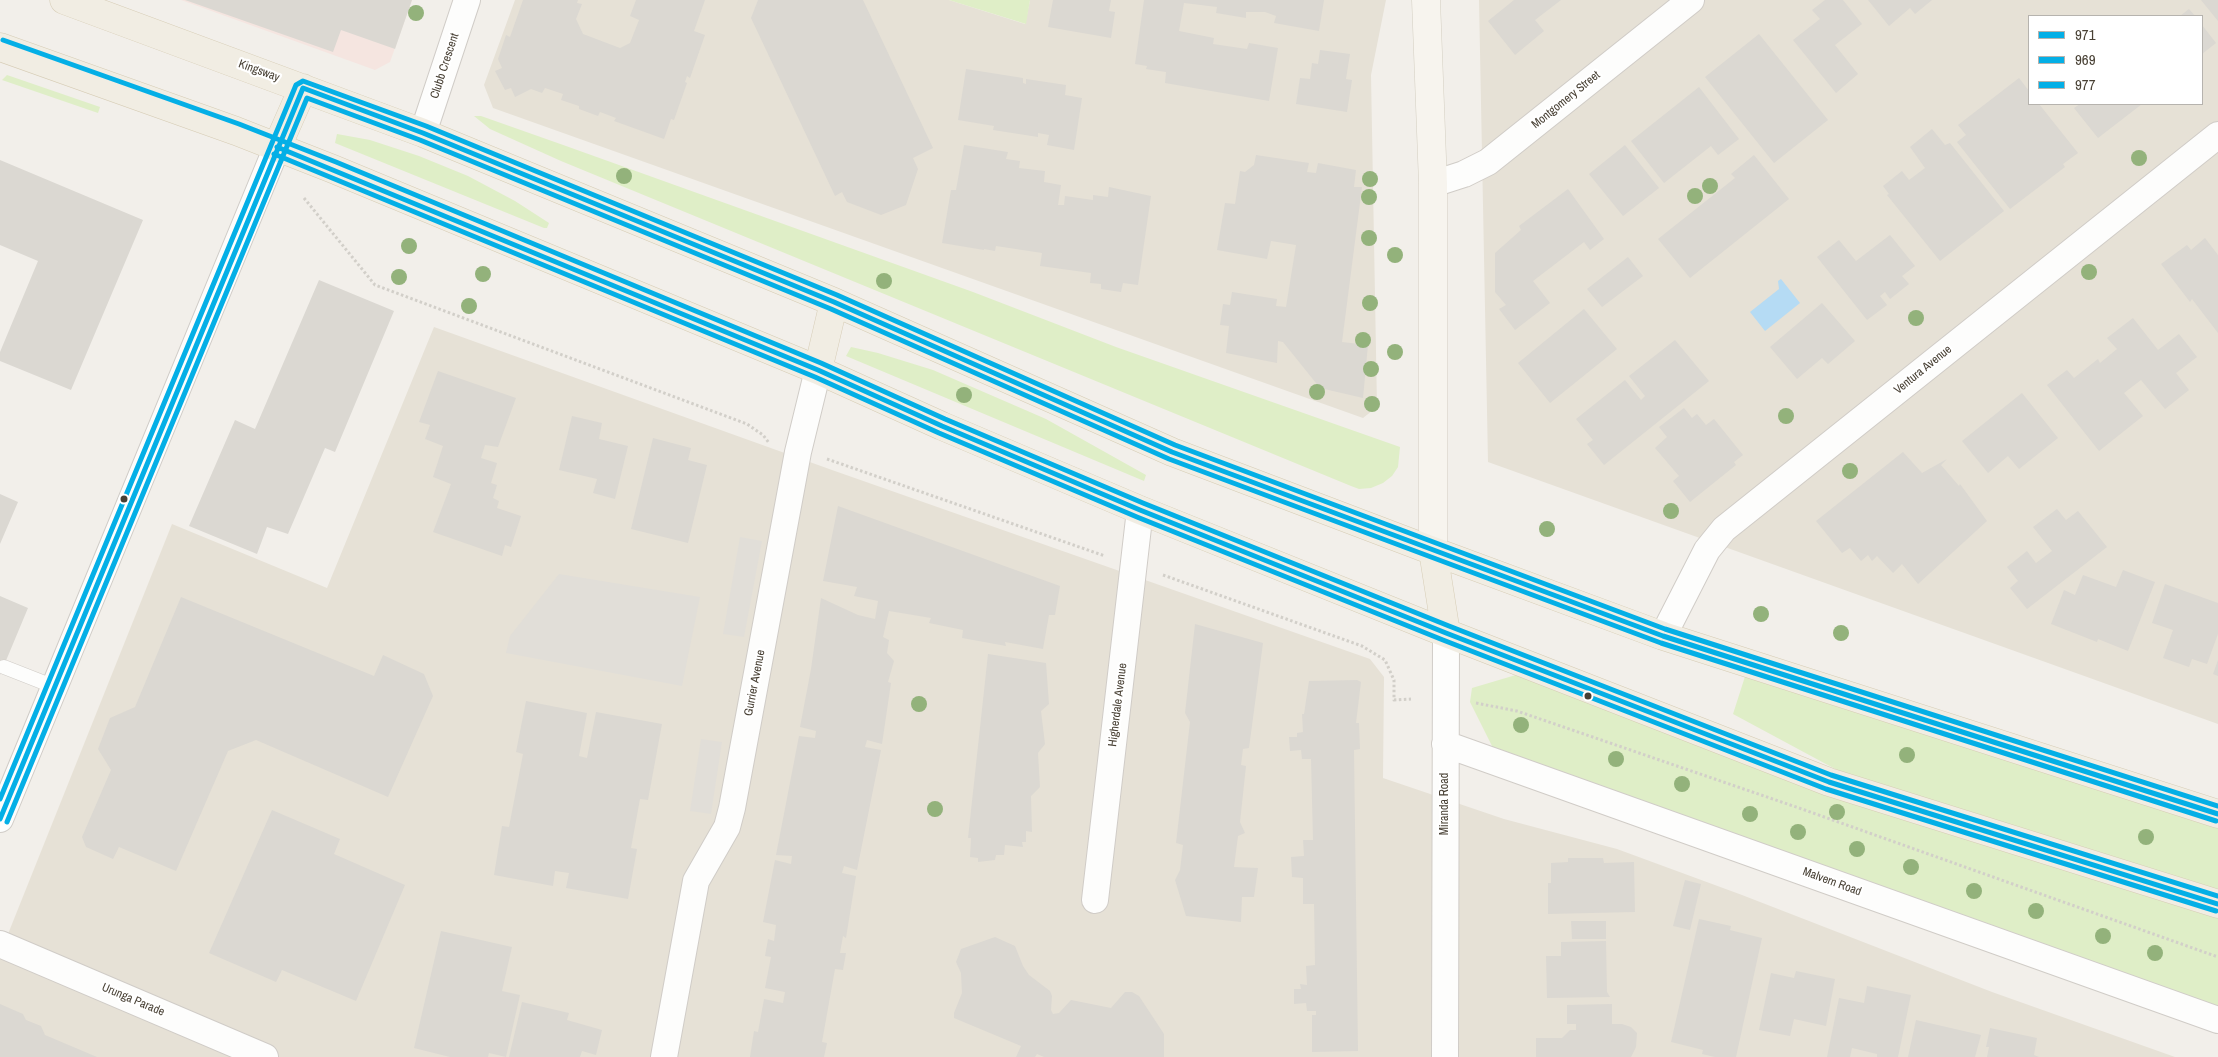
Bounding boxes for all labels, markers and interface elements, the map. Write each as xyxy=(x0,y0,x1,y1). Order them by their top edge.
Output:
legend xyxy=(2028,15,2203,105)
text: 971 xyxy=(2075,24,2096,45)
street label: Clubb Crescent xyxy=(428,32,462,100)
text: 969 xyxy=(2075,49,2096,70)
street label: Kingsway xyxy=(236,57,282,85)
street label: Montgomery Street xyxy=(1529,68,1603,132)
text: 977 xyxy=(2075,74,2096,95)
street label: Ventura Avenue xyxy=(1891,342,1955,398)
unlabelled marker xyxy=(119,494,129,504)
street label: Gurrier Avenue xyxy=(742,649,768,717)
street label: Higherdale Avenue xyxy=(1106,662,1130,748)
unlabelled marker xyxy=(1583,691,1593,701)
street label: Miranda Road xyxy=(1438,773,1452,835)
street label: Malvern Road xyxy=(1801,865,1863,899)
street label: Urunga Parade xyxy=(99,980,167,1020)

